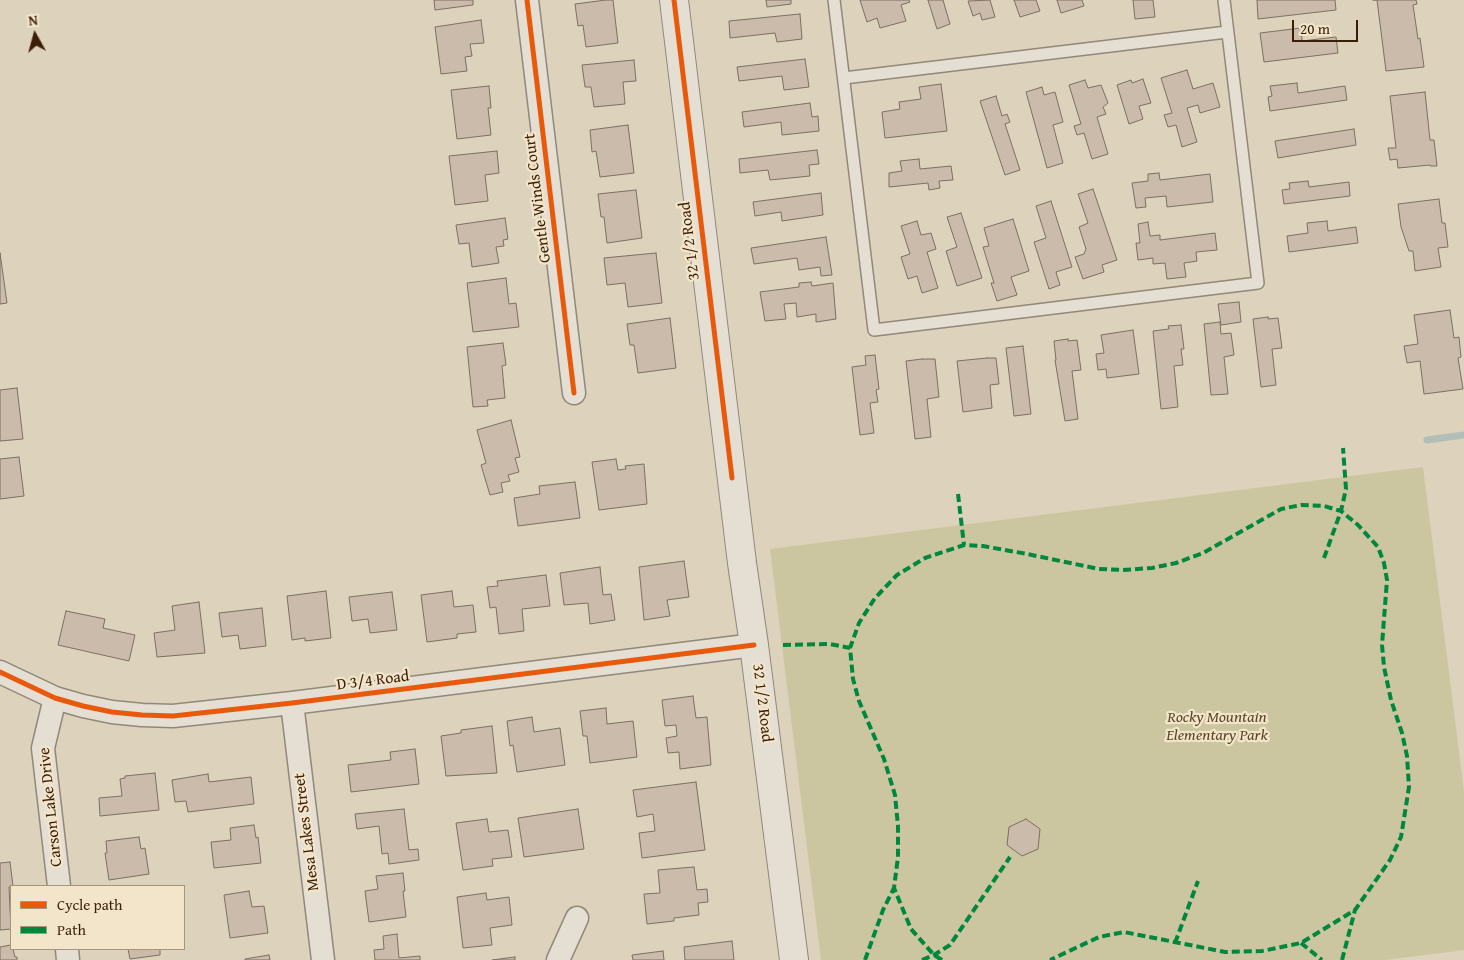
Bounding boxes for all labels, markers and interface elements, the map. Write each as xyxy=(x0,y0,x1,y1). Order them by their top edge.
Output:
north arrow xyxy=(10,10,60,60)
text: N xyxy=(27,10,39,31)
scale bar xyxy=(1294,10,1360,42)
text: 20 m xyxy=(1300,18,1330,39)
street label: Gentle Winds Court xyxy=(521,132,555,264)
street label: 32 1/2 Road xyxy=(676,201,704,281)
street label: 32 1/2 Road xyxy=(748,663,776,743)
street label: D 3/4 Road xyxy=(336,667,410,695)
park label: Rocky Mountain Elementary Park xyxy=(1166,708,1268,746)
street label: Carson Lake Drive xyxy=(35,746,67,868)
street label: Mesa Lakes Street xyxy=(290,772,324,892)
legend xyxy=(10,885,185,950)
text: Cycle path xyxy=(57,894,123,915)
text: Path xyxy=(57,919,86,940)

